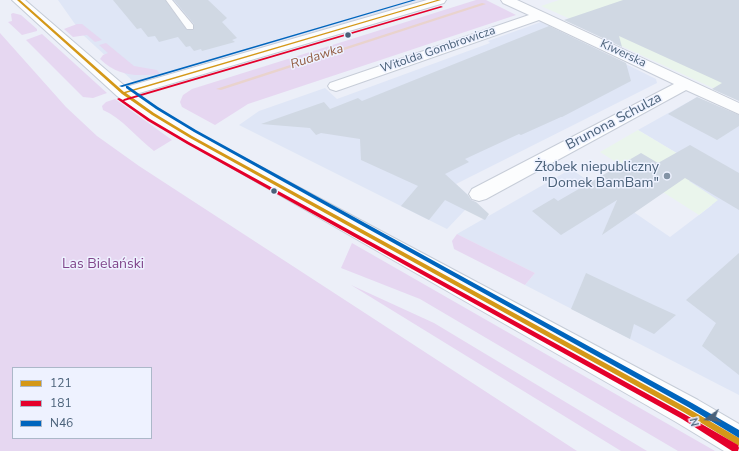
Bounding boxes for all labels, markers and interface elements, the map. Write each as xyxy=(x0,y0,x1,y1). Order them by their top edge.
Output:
street label: Witolda Gombrowicza xyxy=(379,24,497,76)
unlabelled marker xyxy=(343,30,353,40)
street label: Kiwerska xyxy=(598,37,648,71)
water label: Rudawka xyxy=(289,41,345,73)
street label: Brunona Schulza xyxy=(563,90,665,154)
place label: Żłobek niepubliczny "Domek BamBam" xyxy=(534,160,659,192)
marker: Żłobek niepubliczny "Domek BamBam" xyxy=(662,171,672,181)
unlabelled marker xyxy=(269,186,279,196)
park label: Las Bielański xyxy=(62,257,144,273)
legend xyxy=(12,367,152,439)
text: 121 xyxy=(50,375,72,391)
text: 181 xyxy=(50,395,72,411)
north arrow xyxy=(687,399,727,439)
text: N46 xyxy=(50,415,73,431)
text: N xyxy=(687,416,703,428)

